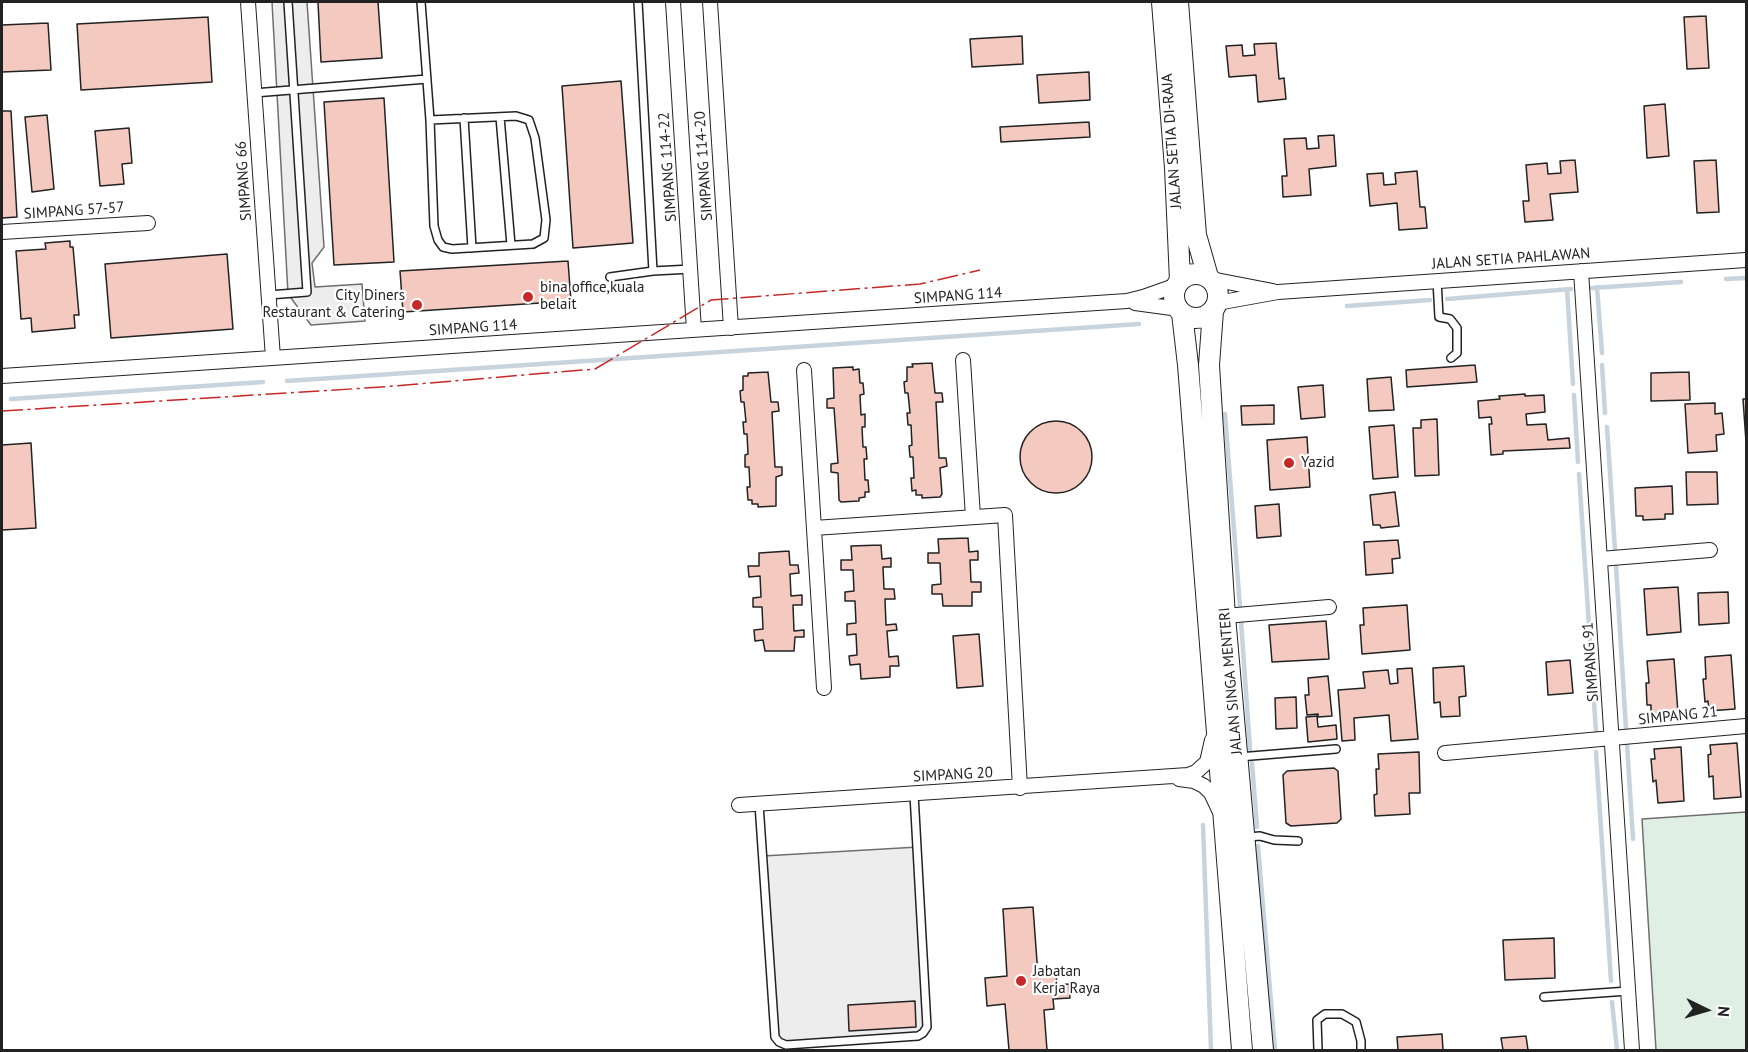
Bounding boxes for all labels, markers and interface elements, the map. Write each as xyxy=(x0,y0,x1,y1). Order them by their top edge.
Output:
street label: JALAN SETIA DI-RAJA xyxy=(1158,73,1186,209)
street label: SIMPANG 114-20 xyxy=(691,111,717,221)
street label: SIMPANG 114-22 xyxy=(655,112,681,222)
street label: SIMPANG 66 xyxy=(232,140,256,222)
street label: SIMPANG 57-57 xyxy=(23,199,125,223)
street label: JALAN SETIA PAHLAWAN xyxy=(1431,244,1591,274)
place label: bina office,kuala belait xyxy=(540,279,644,314)
street label: SIMPANG 114 xyxy=(913,284,1003,308)
place label: City Diners Restaurant & Catering xyxy=(263,287,405,322)
marker: bina office,kuala belait xyxy=(521,290,535,304)
marker: City Diners Restaurant & Catering xyxy=(410,298,424,312)
street label: SIMPANG 114 xyxy=(428,316,518,340)
place label: Yazid xyxy=(1301,454,1335,472)
marker: Yazid xyxy=(1282,456,1296,470)
street label: JALAN SINGA MENTERI xyxy=(1216,607,1246,755)
street label: SIMPANG 91 xyxy=(1579,621,1603,703)
street label: SIMPANG 21 xyxy=(1637,703,1719,729)
street label: SIMPANG 20 xyxy=(913,764,993,786)
place label: Jabatan Kerja Raya xyxy=(1033,963,1100,998)
marker: Jabatan Kerja Raya xyxy=(1014,974,1028,988)
north arrow xyxy=(1676,980,1736,1040)
text: N xyxy=(1714,1005,1734,1018)

